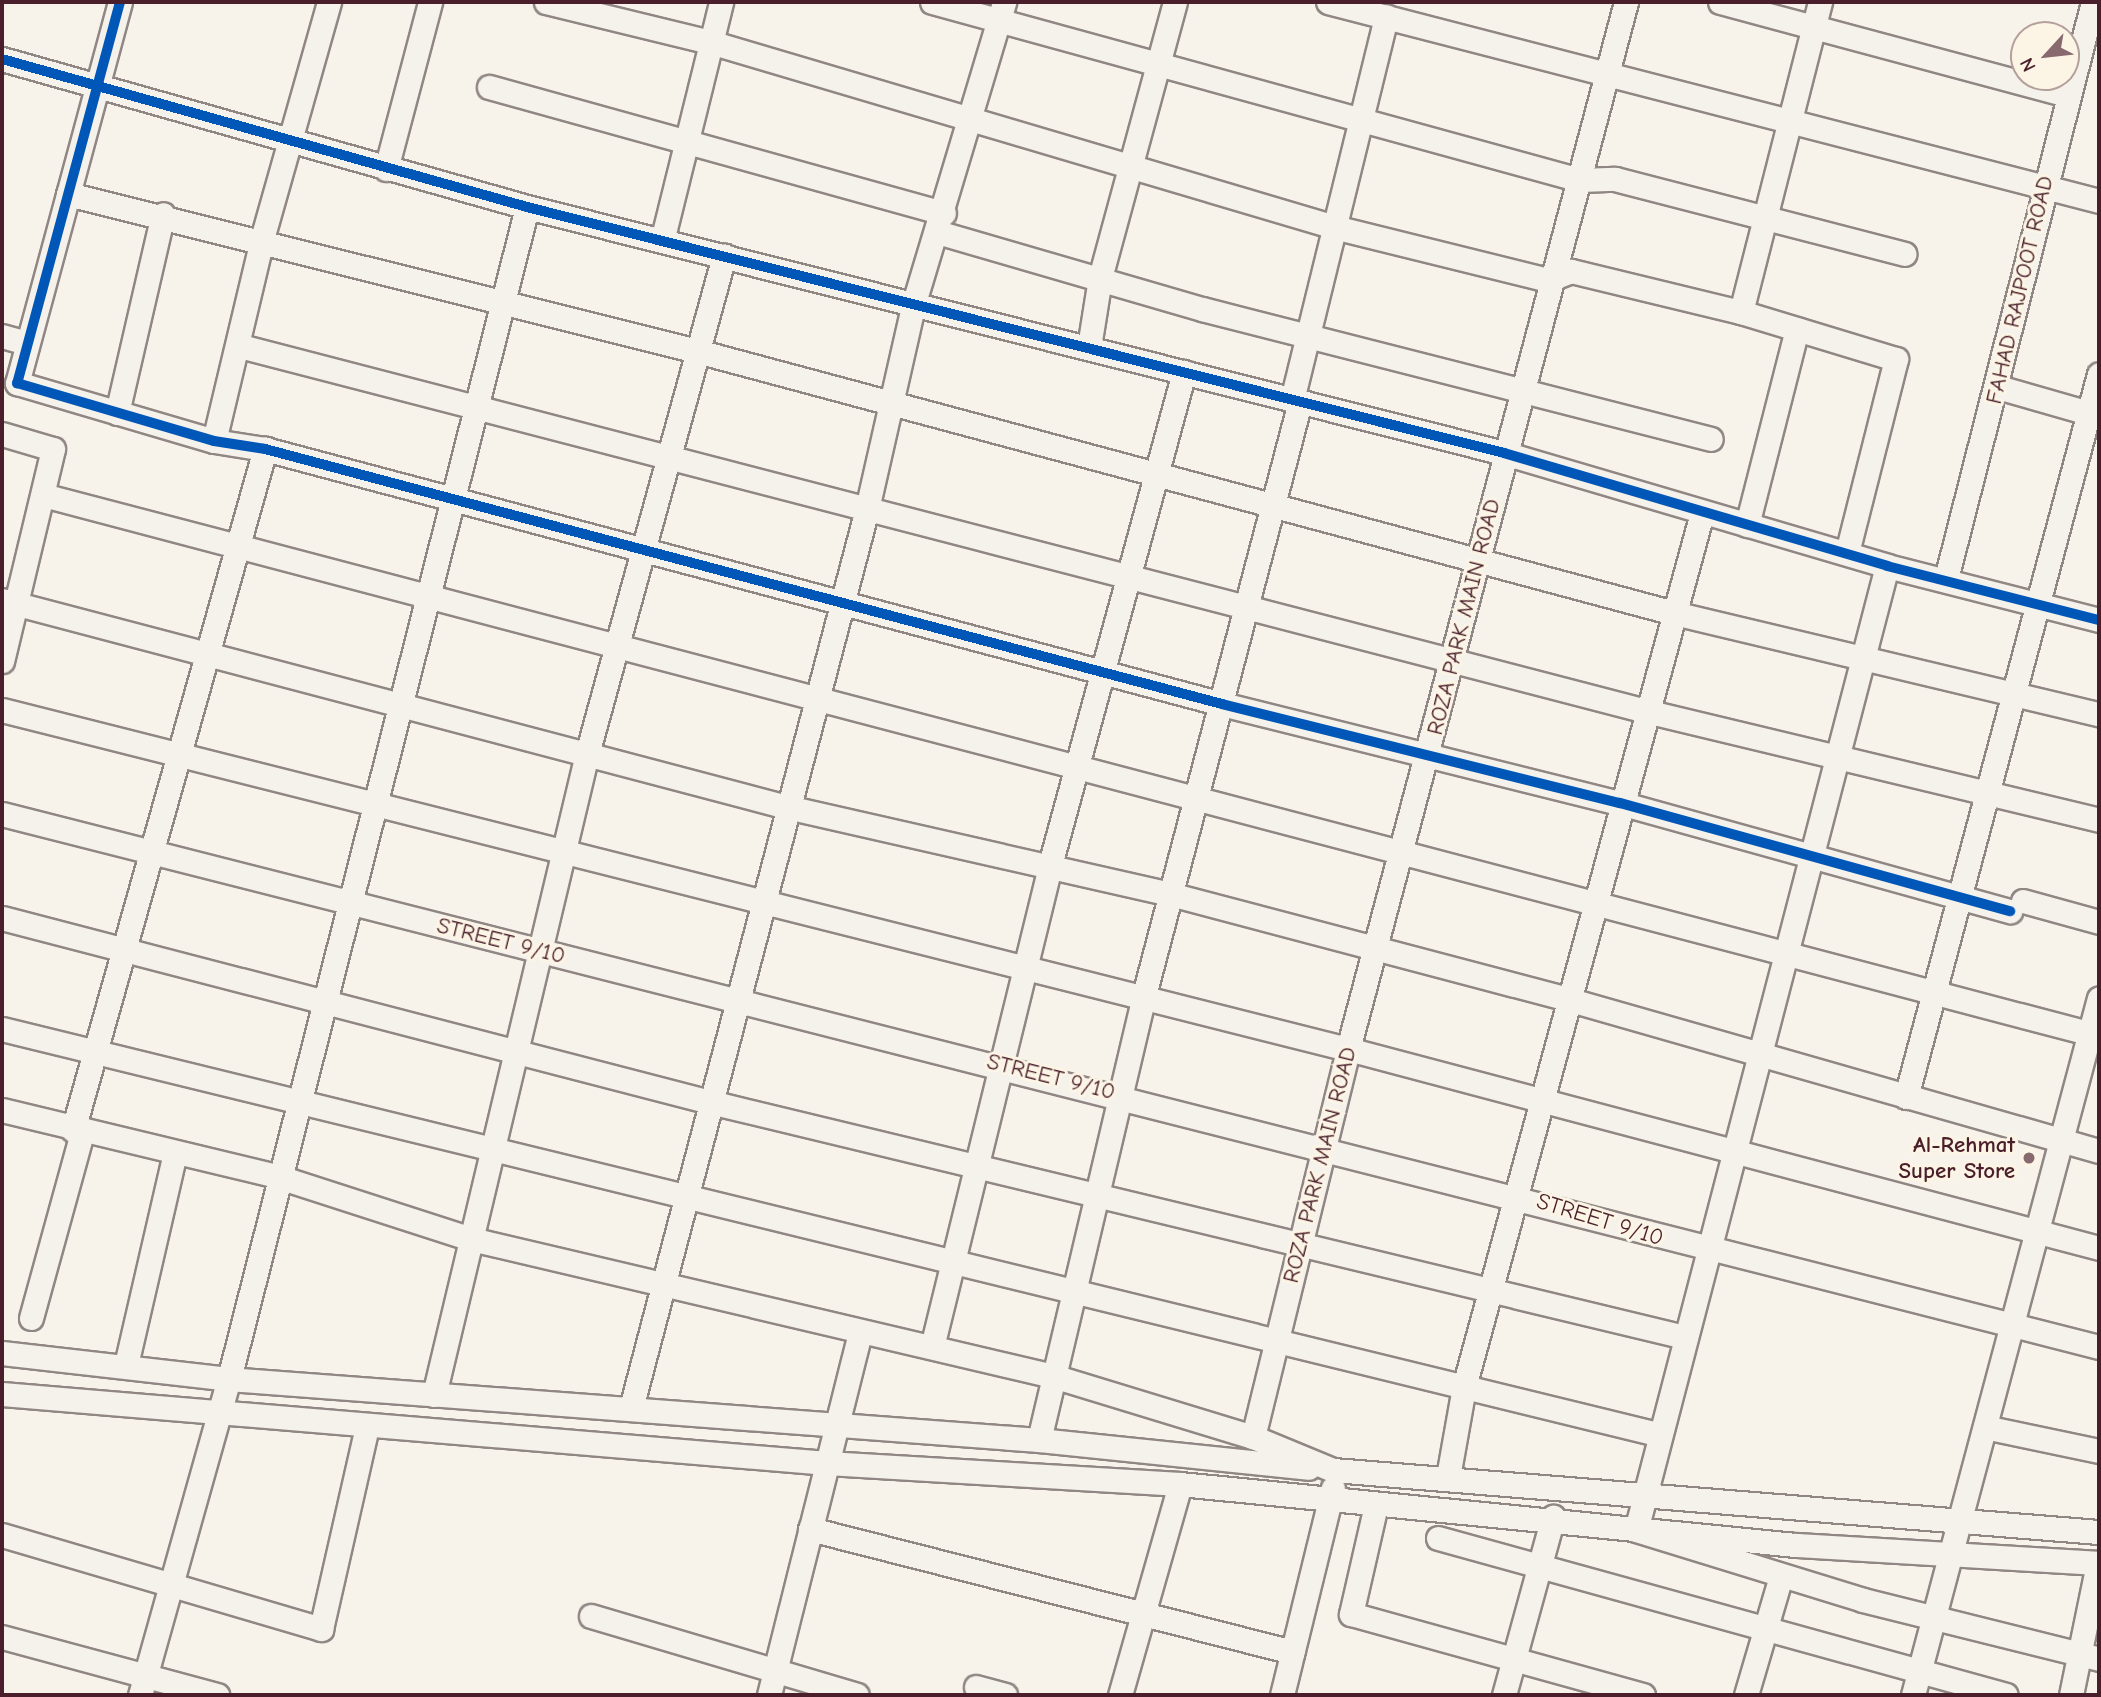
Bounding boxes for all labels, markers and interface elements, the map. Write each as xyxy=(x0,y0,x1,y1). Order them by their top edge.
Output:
north arrow xyxy=(2010,21,2080,91)
text: N xyxy=(2015,54,2041,75)
street label: FAHAD RAJPOOT ROAD xyxy=(1980,173,2060,407)
street label: ROZA PARK MAIN ROAD xyxy=(1421,496,1507,738)
street label: STREET 9/10 xyxy=(434,912,568,970)
street label: ROZA PARK MAIN ROAD xyxy=(1277,1044,1363,1286)
street label: STREET 9/10 xyxy=(984,1048,1118,1106)
place label: Al-Rehmat Super Store xyxy=(1898,1131,2015,1185)
marker: Al-Rehmat Super Store xyxy=(2021,1150,2037,1166)
street label: STREET 9/10 xyxy=(1533,1188,1667,1252)

